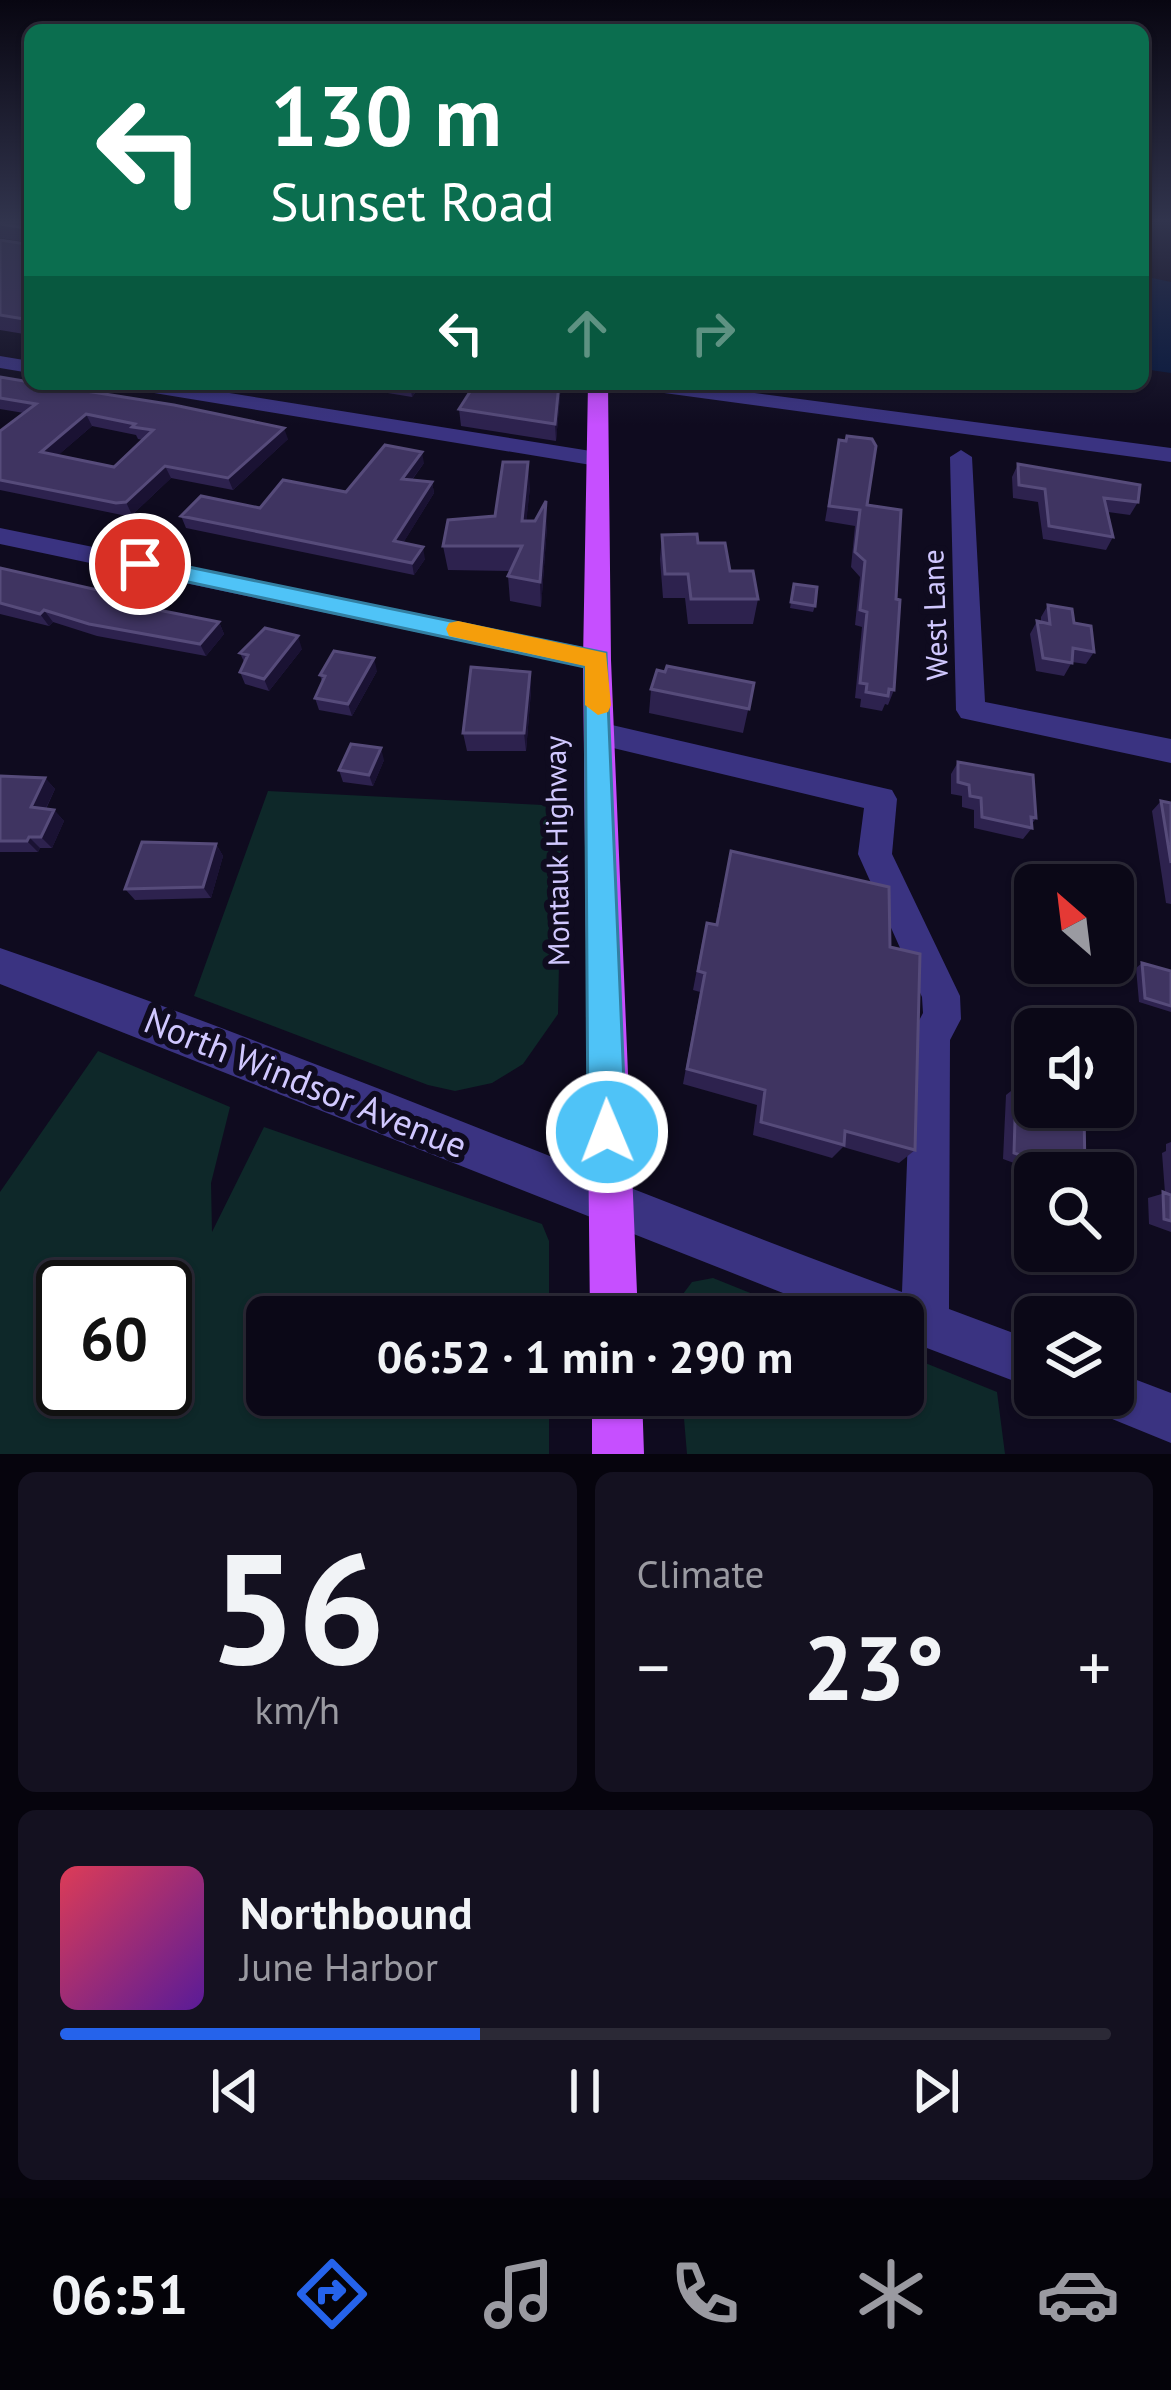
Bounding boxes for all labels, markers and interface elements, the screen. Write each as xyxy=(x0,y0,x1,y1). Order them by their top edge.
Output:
text: 130 m xyxy=(270,60,502,169)
icon: left xyxy=(72,72,228,228)
text: Sunset Road xyxy=(270,166,555,236)
icon: left xyxy=(428,300,494,366)
icon: ahead xyxy=(554,300,620,366)
icon: right xyxy=(680,300,746,366)
pin xyxy=(89,513,191,615)
icon: arrive xyxy=(107,531,173,597)
street label: West Lane xyxy=(912,549,956,681)
street label: Montauk Highway xyxy=(534,735,578,967)
north arrow xyxy=(1014,864,1134,984)
map controls xyxy=(1014,864,1134,1416)
street label: North Windsor Avenue xyxy=(138,996,474,1168)
button: sound xyxy=(1014,1008,1134,1128)
position arrow xyxy=(544,1069,670,1195)
button: search xyxy=(1014,1152,1134,1272)
speed limit sign: 60 xyxy=(36,1260,192,1416)
button: layers xyxy=(1014,1296,1134,1416)
text: 06:52 · 1 min · 290 m xyxy=(377,1327,793,1385)
text: 56 xyxy=(209,1505,386,1707)
text: Climate xyxy=(637,1548,764,1599)
text: 23° xyxy=(803,1608,944,1725)
text: − xyxy=(637,1624,670,1709)
text: + xyxy=(1078,1624,1111,1709)
text: km/h xyxy=(255,1684,340,1735)
text: Northbound xyxy=(240,1883,472,1941)
text: June Harbor xyxy=(240,1941,438,1992)
icon: previous xyxy=(202,2058,268,2124)
icon: pause xyxy=(552,2058,618,2124)
icon: next xyxy=(903,2058,969,2124)
icon: directions xyxy=(290,2252,374,2336)
icon: music xyxy=(477,2252,561,2336)
icon: phone xyxy=(663,2252,747,2336)
icon: climate xyxy=(849,2252,933,2336)
icon: car xyxy=(1036,2252,1120,2336)
text: 06:51 xyxy=(51,2259,188,2329)

